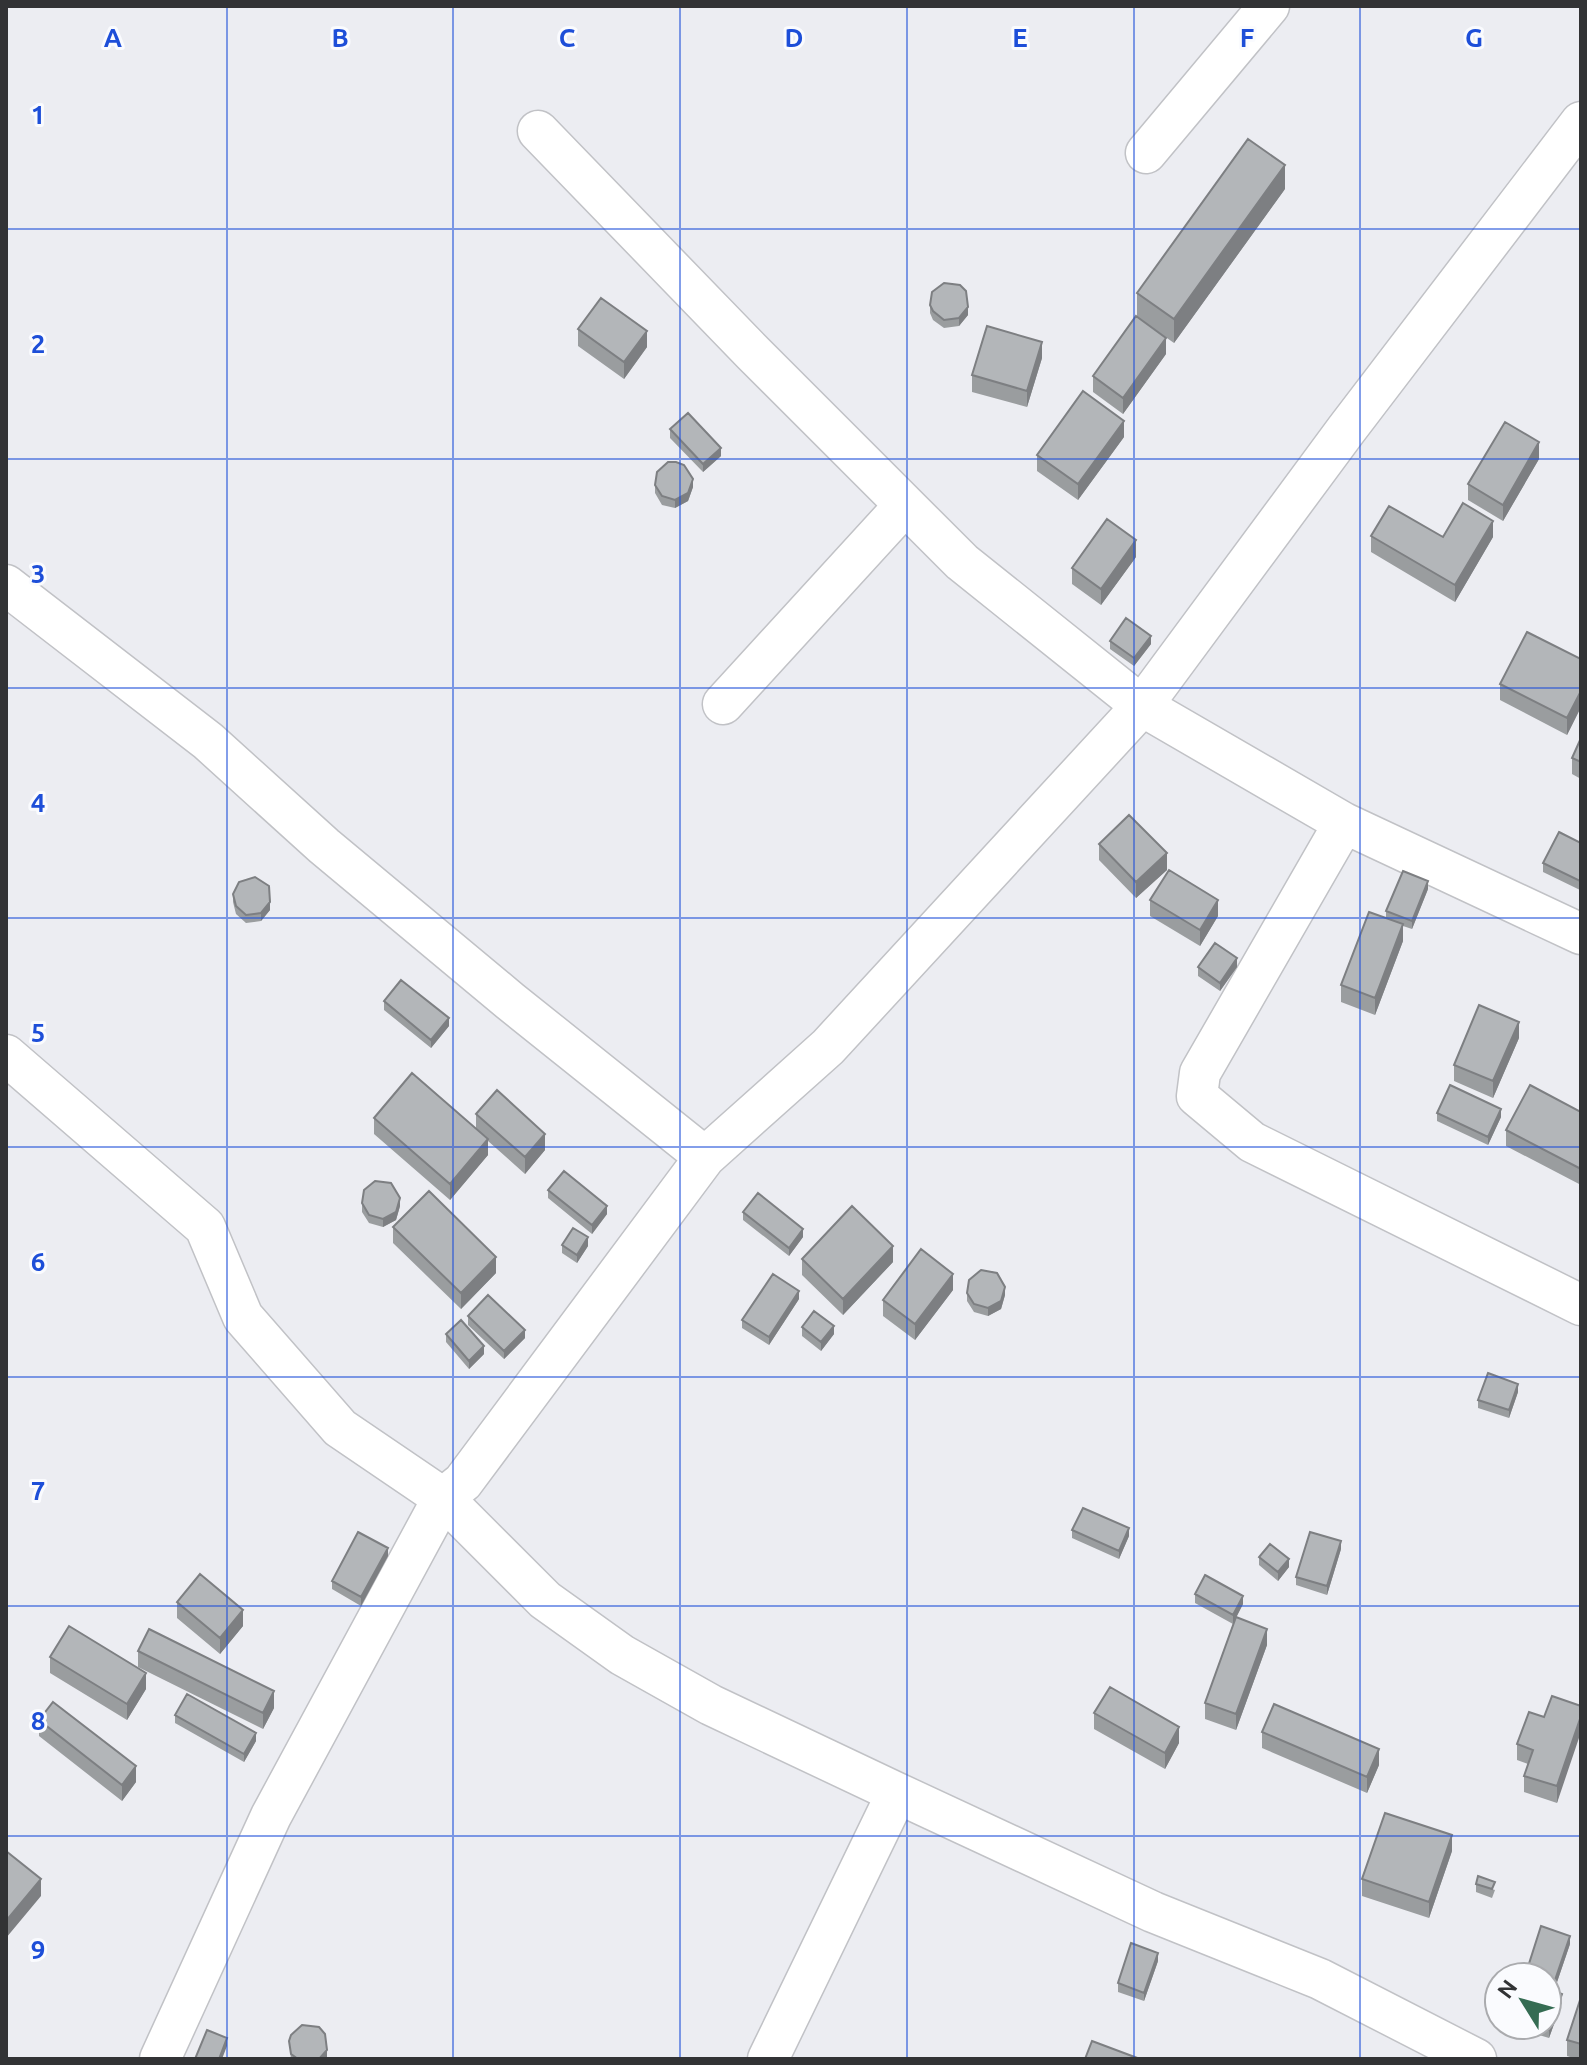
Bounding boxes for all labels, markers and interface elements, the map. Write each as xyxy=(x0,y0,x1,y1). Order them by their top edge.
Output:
text: A xyxy=(104,23,123,52)
text: B xyxy=(331,23,349,52)
text: C xyxy=(559,23,576,52)
text: D xyxy=(785,23,803,52)
text: E xyxy=(1012,23,1028,52)
text: F xyxy=(1240,23,1254,52)
text: G xyxy=(1465,23,1483,52)
text: 1 xyxy=(31,100,45,129)
text: 2 xyxy=(31,329,45,358)
text: 3 xyxy=(31,559,45,588)
text: 4 xyxy=(31,788,45,817)
text: 5 xyxy=(31,1018,45,1047)
text: 6 xyxy=(31,1247,45,1276)
text: 7 xyxy=(31,1476,45,1505)
text: 8 xyxy=(31,1706,45,1735)
text: 9 xyxy=(31,1935,45,1964)
north arrow xyxy=(1483,1961,1563,2041)
text: N xyxy=(1492,1975,1522,2003)

